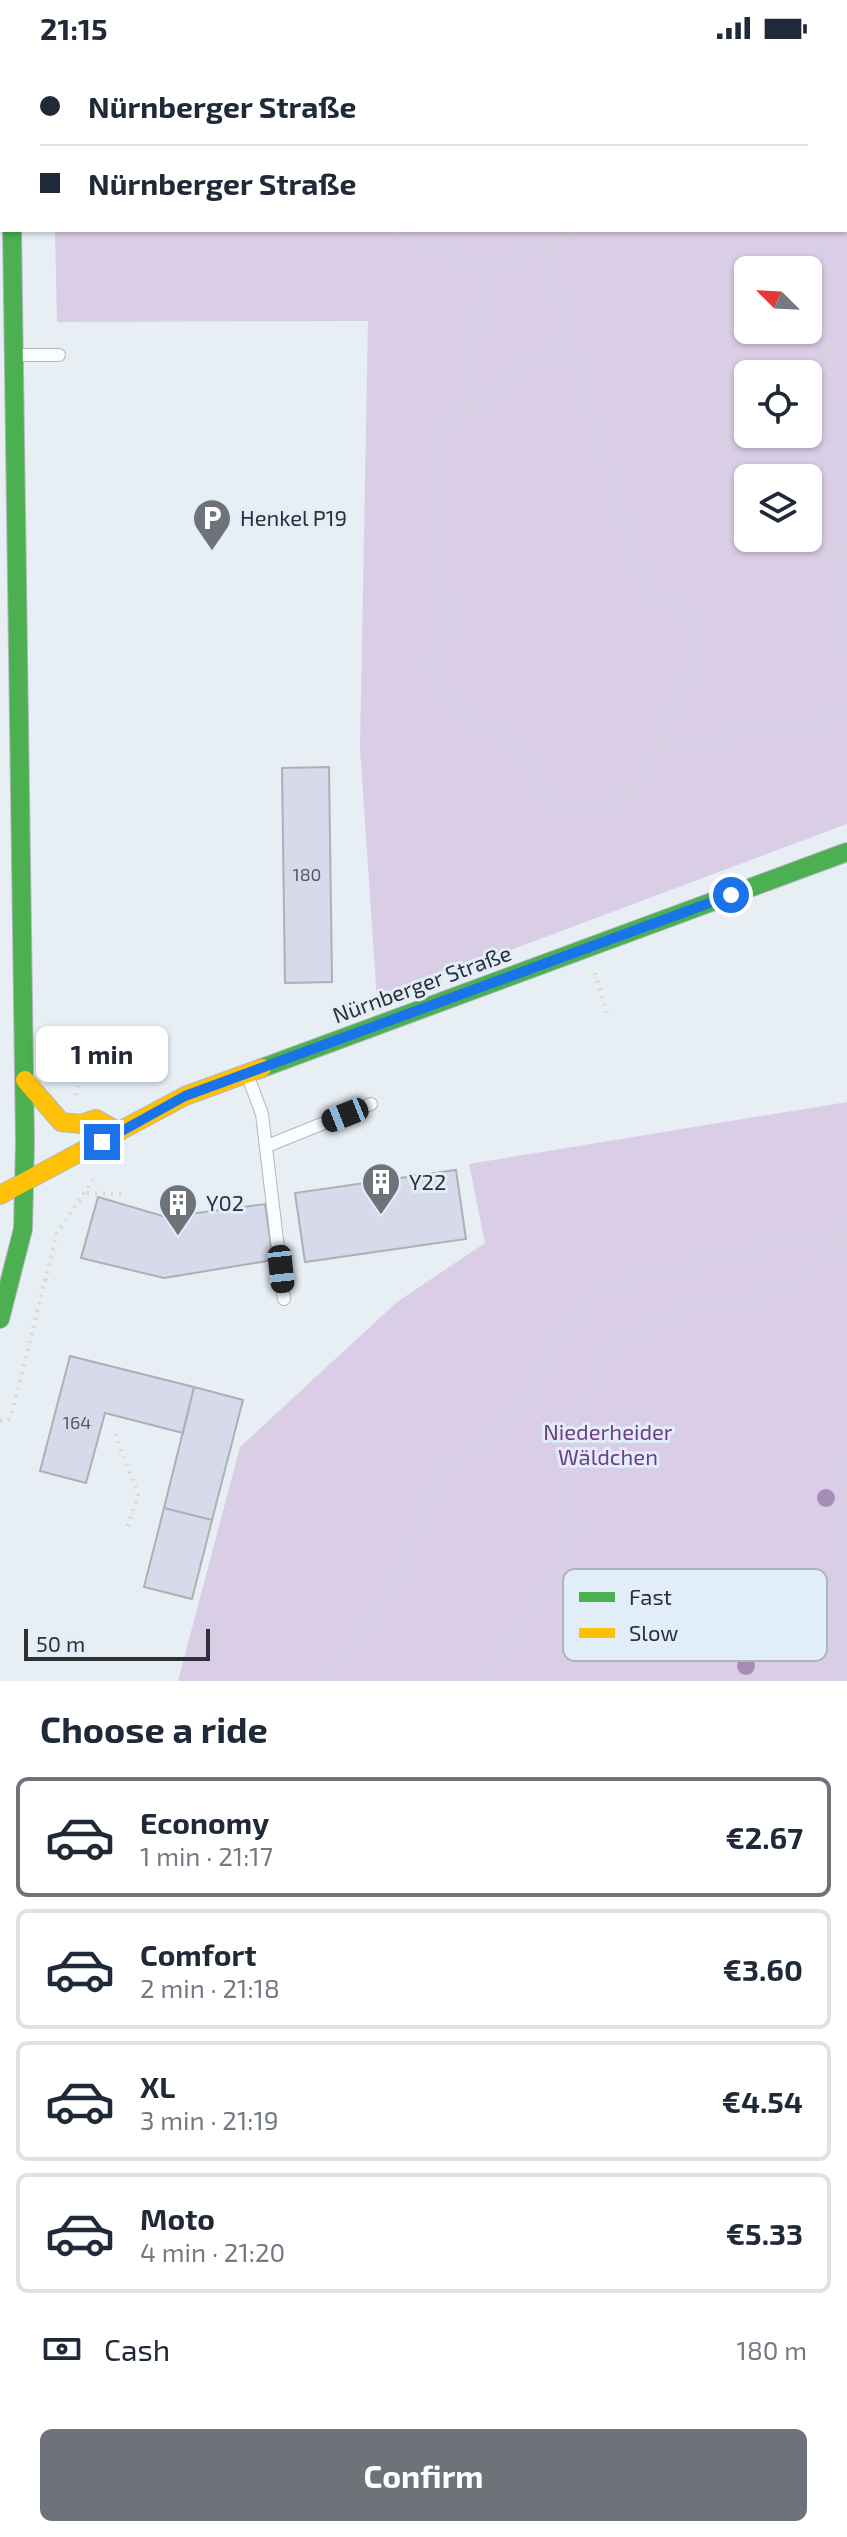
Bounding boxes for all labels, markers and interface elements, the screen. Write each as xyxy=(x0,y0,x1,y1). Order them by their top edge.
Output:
text: 21:15 xyxy=(40,10,108,46)
text: Nürnberger Straße xyxy=(88,88,356,124)
text: Nürnberger Straße xyxy=(88,165,356,201)
north arrow xyxy=(734,256,822,344)
map controls xyxy=(734,256,822,552)
button: locate xyxy=(734,360,822,448)
button: layers xyxy=(734,464,822,552)
parking icon: Henkel P19 xyxy=(191,497,233,552)
place label: Henkel P19 xyxy=(240,504,347,530)
house number: 180 xyxy=(293,863,321,885)
route start xyxy=(713,877,749,913)
street label: Nürnberger Straße xyxy=(329,939,515,1027)
callout: 1 min xyxy=(36,1026,168,1082)
text: 1 min xyxy=(71,1038,133,1069)
car xyxy=(318,1095,372,1135)
route end xyxy=(84,1124,120,1160)
building icon: Y22 xyxy=(360,1161,402,1216)
place label: Y22 xyxy=(409,1168,446,1194)
building icon: Y02 xyxy=(157,1182,199,1237)
place label: Y02 xyxy=(206,1189,244,1215)
car xyxy=(267,1244,295,1294)
house number: 164 xyxy=(63,1411,91,1433)
park label: Niederheider Wäldchen xyxy=(543,1418,673,1469)
legend xyxy=(563,1569,827,1661)
text: Fast xyxy=(629,1583,672,1609)
text: Slow xyxy=(629,1619,678,1645)
scale bar xyxy=(24,1625,210,1661)
text: 50 m xyxy=(36,1630,85,1656)
text: Choose a ride xyxy=(40,1707,268,1750)
icon: car xyxy=(44,1801,116,1873)
text: Economy xyxy=(140,1804,269,1840)
text: €2.67 xyxy=(725,1819,803,1855)
text: 1 min · 21:17 xyxy=(140,1840,273,1871)
icon: car xyxy=(44,1933,116,2005)
text: Comfort xyxy=(140,1936,257,1972)
text: €3.60 xyxy=(723,1951,803,1987)
text: 2 min · 21:18 xyxy=(140,1972,280,2003)
icon: car xyxy=(44,2065,116,2137)
text: XL xyxy=(140,2068,175,2104)
text: €4.54 xyxy=(722,2083,803,2119)
text: 3 min · 21:19 xyxy=(140,2104,279,2135)
icon: car xyxy=(44,2197,116,2269)
text: Moto xyxy=(140,2200,215,2236)
text: €5.33 xyxy=(726,2215,803,2251)
text: 4 min · 21:20 xyxy=(140,2236,285,2267)
icon: cash xyxy=(40,2327,84,2371)
text: Cash xyxy=(104,2331,170,2367)
text: 180 m xyxy=(737,2334,807,2365)
button: Confirm xyxy=(40,2429,807,2521)

